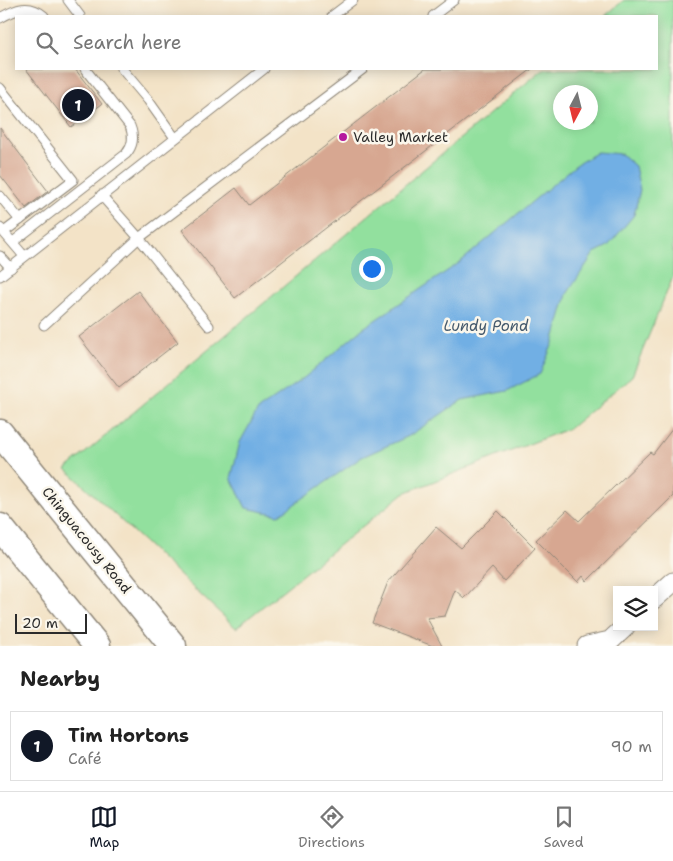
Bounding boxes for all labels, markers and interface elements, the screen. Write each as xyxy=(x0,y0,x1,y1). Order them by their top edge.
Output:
search box xyxy=(15,15,658,70)
icon: search xyxy=(33,29,61,57)
text: Search here xyxy=(73,30,182,55)
north arrow xyxy=(553,85,598,130)
pin: 1 xyxy=(62,86,94,124)
place label: Valley Market xyxy=(353,128,448,146)
marker: Valley Market xyxy=(337,131,349,143)
your location xyxy=(359,256,385,282)
water label: Lundy Pond xyxy=(444,316,529,336)
street label: Chinguacousy Road xyxy=(38,483,136,597)
map controls xyxy=(613,586,658,631)
button: layers xyxy=(613,586,658,631)
scale bar xyxy=(15,611,88,634)
text: 20 m xyxy=(22,614,58,632)
text: Nearby xyxy=(20,665,100,693)
text: Tim Hortons xyxy=(68,723,189,748)
text: 1 xyxy=(33,736,41,757)
text: 90 m xyxy=(611,736,652,757)
text: Café xyxy=(68,748,102,769)
tab: Map xyxy=(89,803,119,851)
tab: Directions xyxy=(298,803,365,851)
tab: Saved xyxy=(544,803,584,851)

